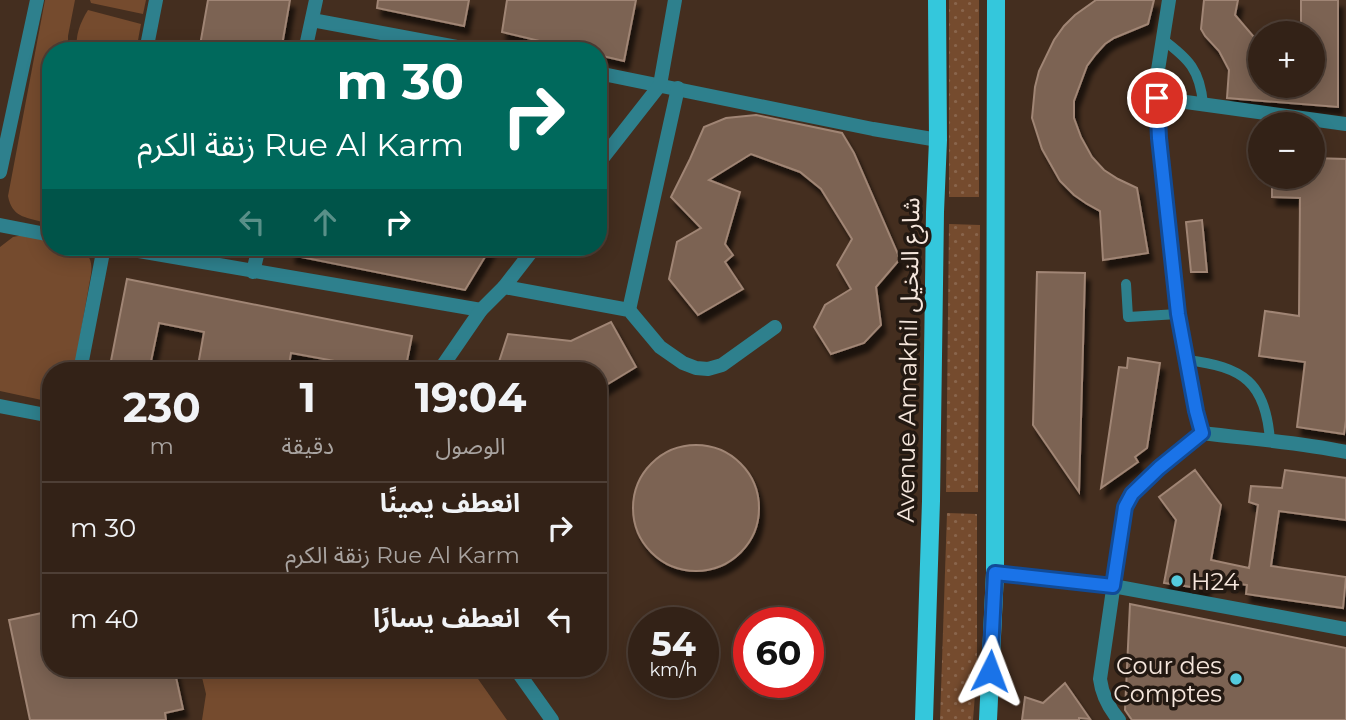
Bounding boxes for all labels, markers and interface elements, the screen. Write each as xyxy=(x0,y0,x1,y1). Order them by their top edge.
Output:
map controls xyxy=(1248,21,1325,189)
button: + xyxy=(1248,21,1325,98)
text: 30 m xyxy=(336,52,464,111)
pin xyxy=(1127,68,1187,128)
icon: right xyxy=(488,70,579,161)
icon: arrive xyxy=(1138,79,1176,117)
button: − xyxy=(1248,112,1325,189)
text: Rue Al Karm زنقة الكرم xyxy=(137,125,464,164)
street label: Avenue Annakhil شارع النخيل xyxy=(891,197,928,523)
icon: left xyxy=(233,203,271,241)
icon: ahead xyxy=(306,203,344,241)
icon: right xyxy=(379,203,417,241)
text: 1 xyxy=(300,371,316,423)
text: 19:04 xyxy=(415,371,526,423)
text: 230 xyxy=(123,381,201,433)
text: m xyxy=(150,432,174,460)
text: دقيقة xyxy=(282,432,334,460)
text: الوصول xyxy=(436,432,505,460)
text: انعطف يمينًا xyxy=(380,487,520,519)
icon: right xyxy=(541,509,579,547)
text: 30 m xyxy=(70,512,136,544)
text: Rue Al Karm زنقة الكرم xyxy=(285,541,520,569)
place label: H24 xyxy=(1191,567,1240,596)
marker: H24 xyxy=(1169,573,1185,589)
icon: left xyxy=(541,600,579,638)
text: انعطف يسارًا xyxy=(373,602,520,634)
text: 40 m xyxy=(70,603,139,635)
speed limit sign: 60 xyxy=(733,607,824,698)
text: 54 xyxy=(651,622,696,665)
position arrow xyxy=(953,634,1027,708)
place label: Cour des Comptes xyxy=(1113,651,1222,708)
text: km/h xyxy=(649,659,698,681)
marker: Cour des Comptes xyxy=(1228,671,1244,687)

